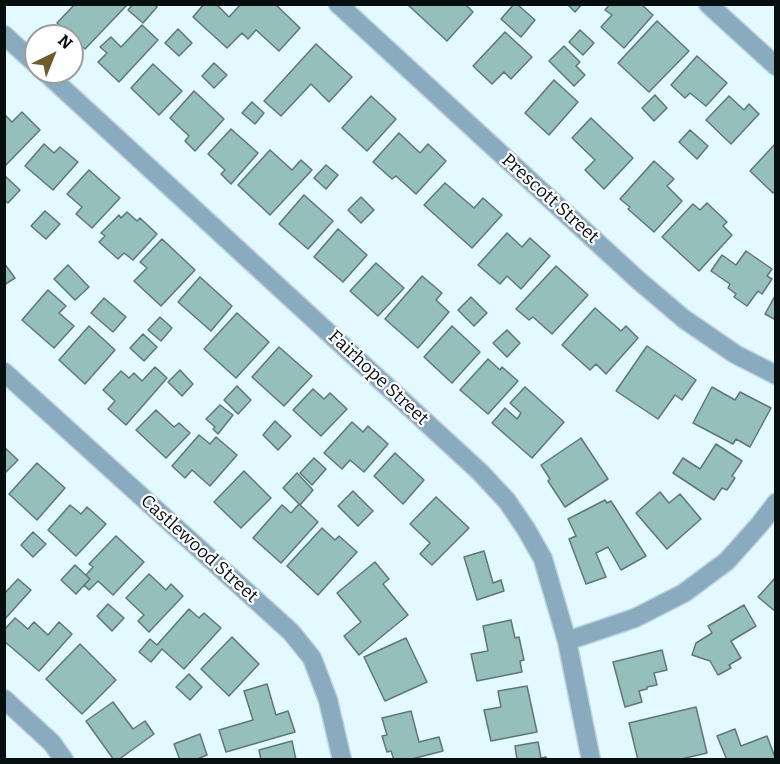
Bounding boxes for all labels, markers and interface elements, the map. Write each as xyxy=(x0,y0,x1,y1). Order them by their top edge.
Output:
north arrow xyxy=(24,24,84,84)
text: N xyxy=(54,31,76,53)
street label: Prescott Street xyxy=(497,150,603,248)
street label: Fairhope Street xyxy=(323,326,433,430)
street label: Castlewood Street xyxy=(136,491,262,607)

